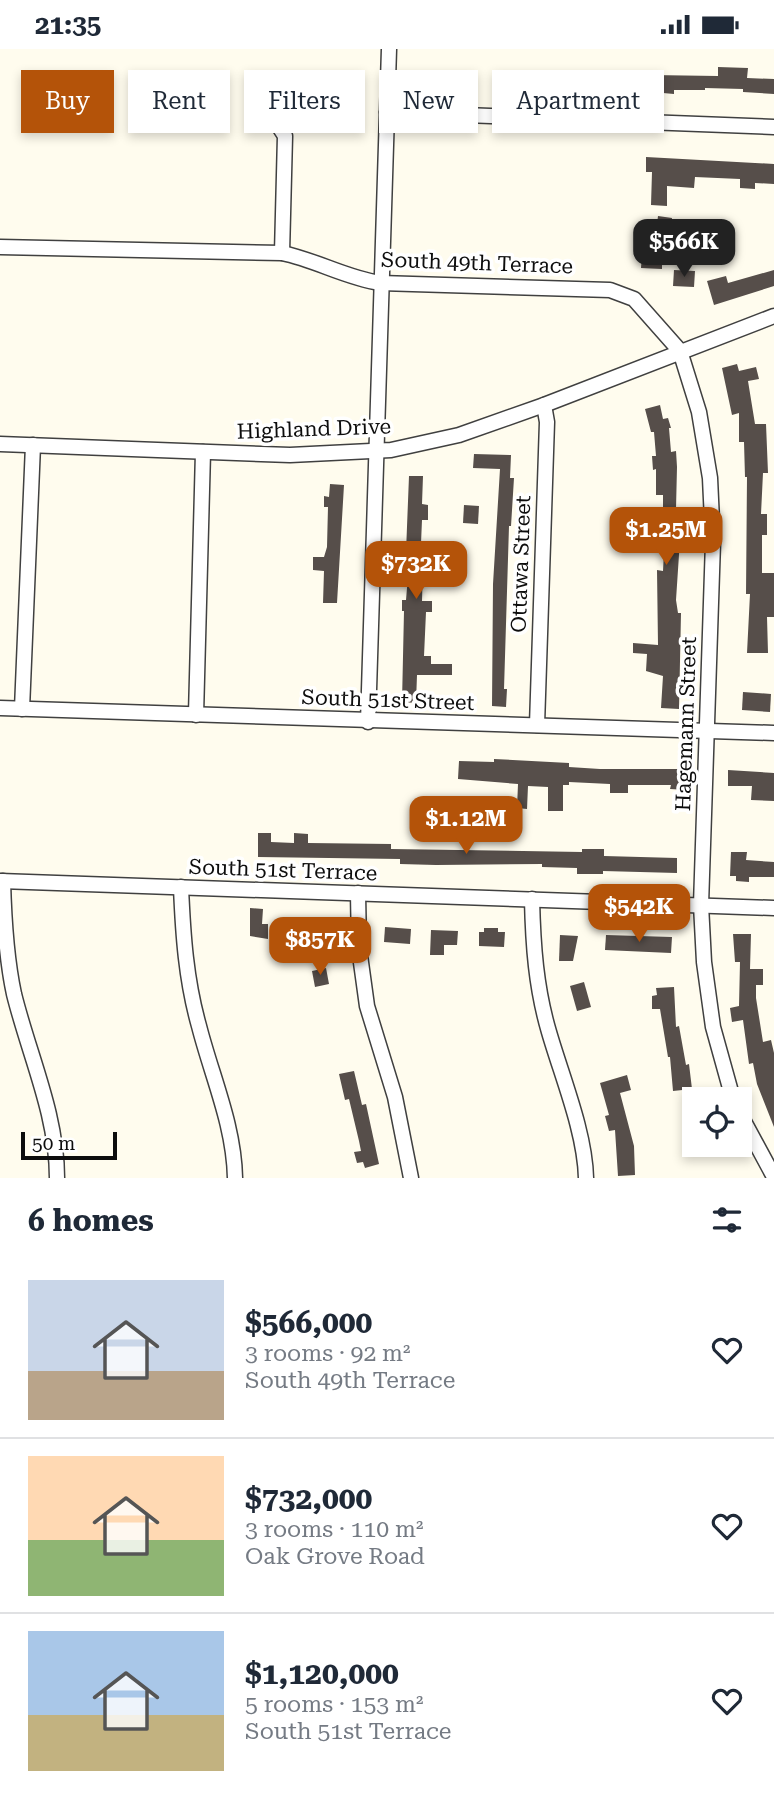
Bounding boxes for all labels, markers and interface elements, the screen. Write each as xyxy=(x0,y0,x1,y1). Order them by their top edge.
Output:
text: 21:35 xyxy=(35,10,101,40)
chip: Buy xyxy=(21,70,114,133)
chip: Rent xyxy=(128,70,230,133)
chip: Filters xyxy=(244,70,365,133)
chip: New xyxy=(379,70,478,133)
chip: Apartment xyxy=(492,70,664,133)
pin: $566K xyxy=(635,219,733,279)
text: $566K xyxy=(649,228,719,255)
street label: South 49th Terrace xyxy=(381,248,573,278)
street label: Highland Drive xyxy=(236,414,392,444)
street label: Ottawa Street xyxy=(507,495,535,633)
pin: $1.25M xyxy=(609,507,723,567)
text: $1.25M xyxy=(626,516,706,543)
pin: $732K xyxy=(367,541,465,601)
text: $732K xyxy=(381,550,451,577)
street label: Hagemann Street xyxy=(671,636,701,812)
street label: South 51st Street xyxy=(301,685,475,715)
pin: $1.12M xyxy=(409,797,523,856)
text: $1.12M xyxy=(426,805,506,832)
street label: South 51st Terrace xyxy=(188,855,378,885)
pin: $542K xyxy=(590,885,688,944)
text: $542K xyxy=(604,893,674,920)
pin: $857K xyxy=(271,918,369,977)
text: $857K xyxy=(285,926,355,953)
map controls xyxy=(682,1087,752,1157)
button: locate xyxy=(682,1087,752,1157)
scale bar xyxy=(21,1129,117,1161)
text: 50 m xyxy=(32,1132,75,1155)
icon: filters xyxy=(708,1201,746,1239)
text: 6 homes xyxy=(28,1203,154,1238)
text: $566,000 xyxy=(245,1305,372,1340)
icon: home xyxy=(84,1308,168,1392)
icon: heart xyxy=(708,1331,746,1369)
text: 3 rooms · 92 m² xyxy=(245,1340,411,1367)
text: South 49th Terrace xyxy=(245,1367,455,1394)
text: $732,000 xyxy=(245,1481,372,1516)
icon: home xyxy=(84,1484,168,1568)
icon: heart xyxy=(708,1507,746,1545)
text: 3 rooms · 110 m² xyxy=(245,1516,423,1543)
text: Oak Grove Road xyxy=(245,1543,425,1570)
text: $1,120,000 xyxy=(245,1656,399,1691)
icon: home xyxy=(84,1659,168,1743)
icon: heart xyxy=(708,1682,746,1720)
text: 5 rooms · 153 m² xyxy=(245,1691,423,1718)
text: South 51st Terrace xyxy=(245,1718,451,1745)

